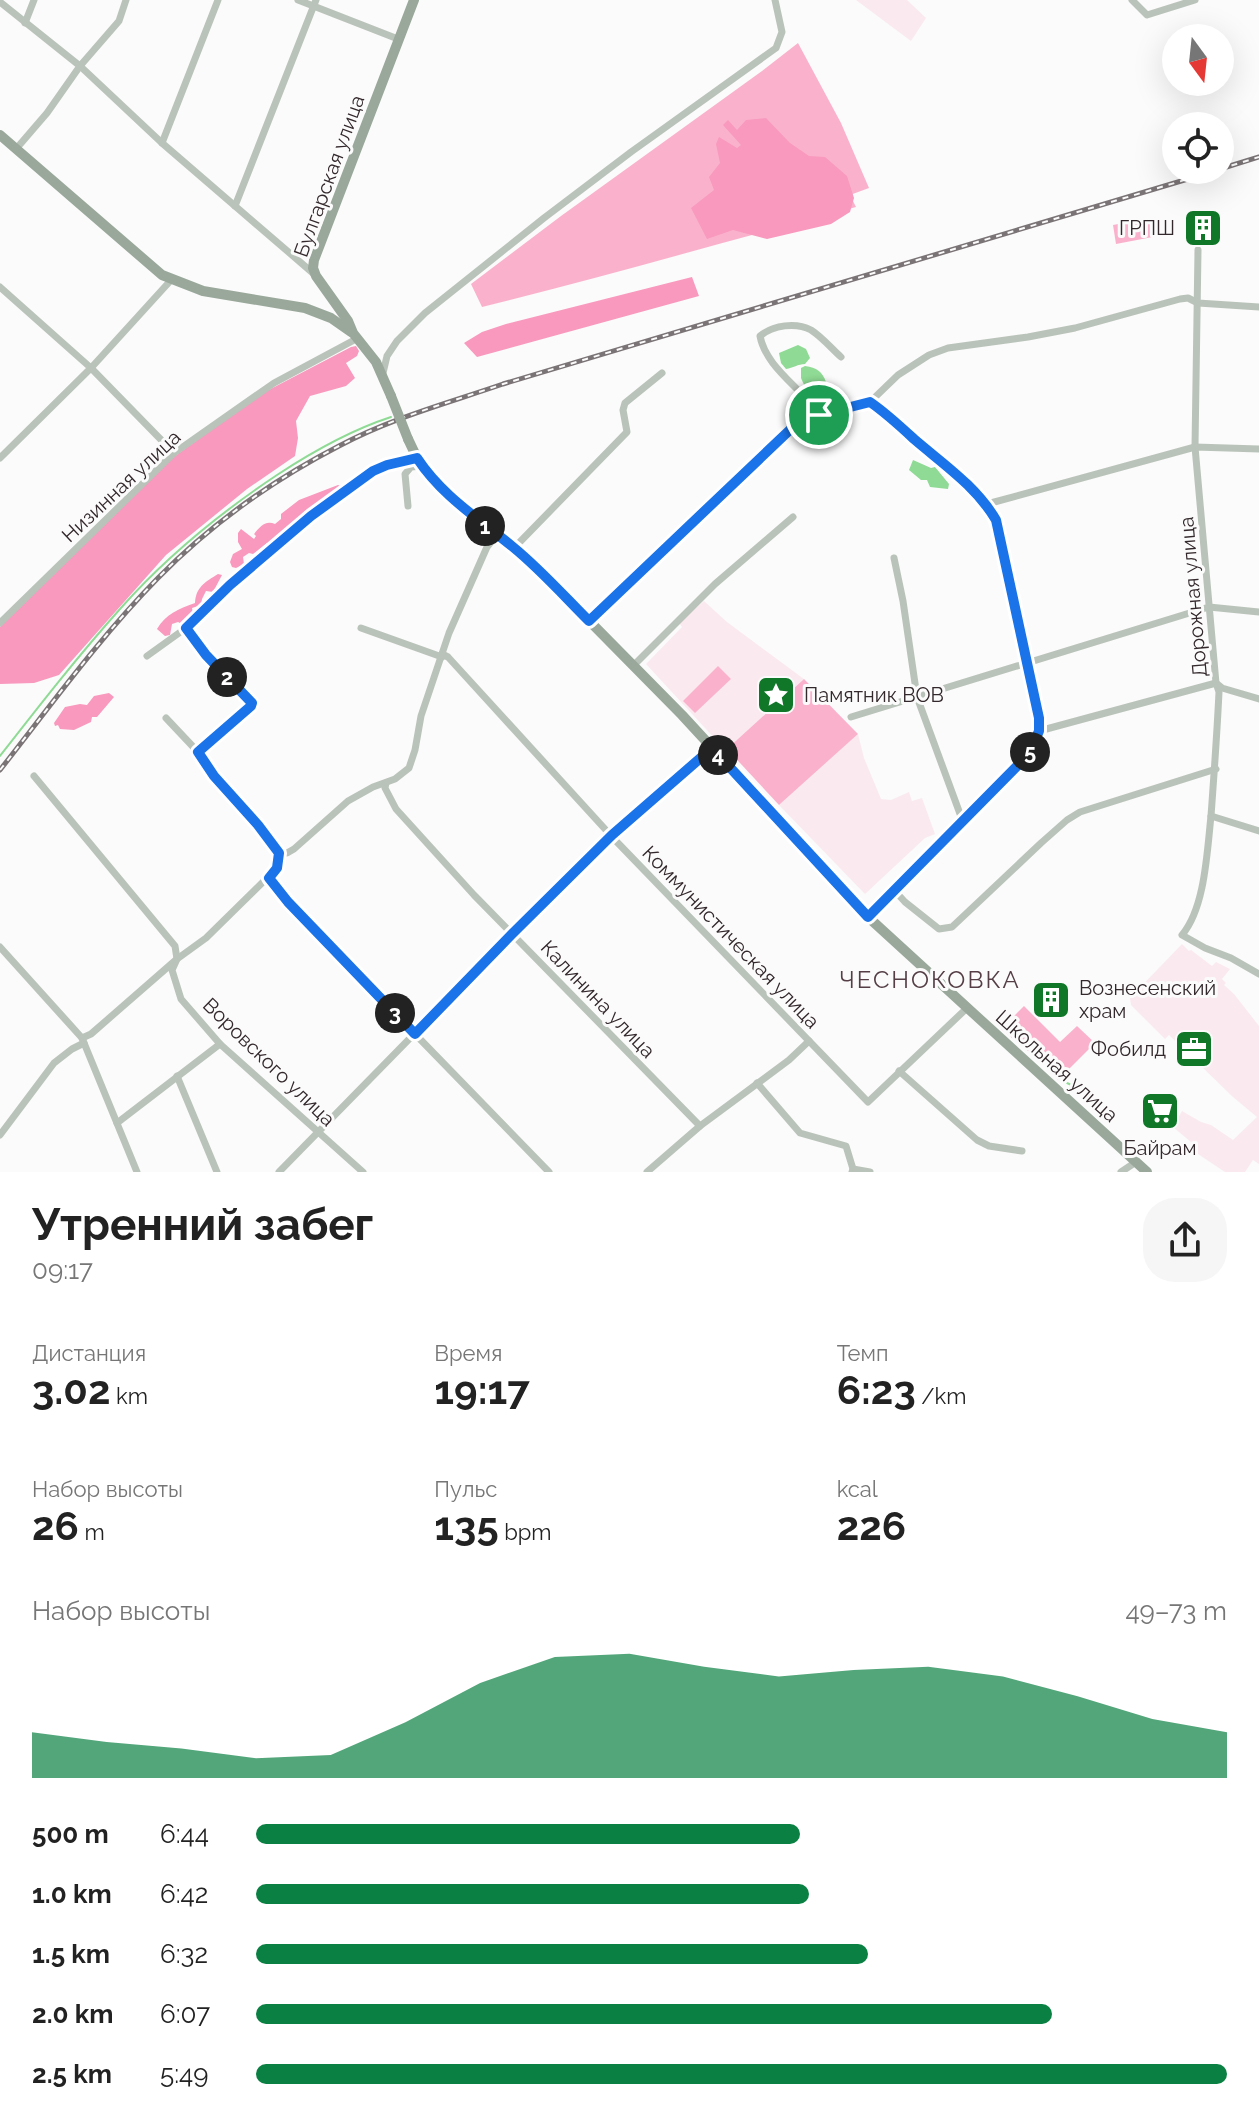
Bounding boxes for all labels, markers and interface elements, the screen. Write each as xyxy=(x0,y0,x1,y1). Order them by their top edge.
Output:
north arrow xyxy=(1162,24,1234,96)
map controls xyxy=(1162,24,1234,184)
street label: Булгарская улица xyxy=(289,92,369,260)
button: locate xyxy=(1162,112,1234,184)
building icon: ГРПШ xyxy=(1182,207,1224,249)
place label: ГРПШ xyxy=(1119,216,1175,240)
pin xyxy=(785,381,853,449)
icon: arrive xyxy=(797,393,841,437)
street label: Низинная улица xyxy=(57,425,185,547)
pin: 1 xyxy=(465,506,505,546)
text: 1 xyxy=(480,513,490,539)
street label: Дорожная улица xyxy=(1174,516,1212,678)
pin: 2 xyxy=(207,657,247,697)
text: 2 xyxy=(221,664,233,690)
place icon: Памятник ВОВ xyxy=(755,674,797,716)
place label: Памятник ВОВ xyxy=(804,683,944,707)
pin: 5 xyxy=(1010,732,1050,772)
pin: 4 xyxy=(698,735,738,775)
text: 5 xyxy=(1024,739,1036,765)
text: 4 xyxy=(712,742,724,768)
street label: Коммунистическая улица xyxy=(637,841,825,1033)
street label: Калинина улица xyxy=(536,935,660,1063)
district label: ЧЕСНОКОВКА xyxy=(839,965,1021,994)
place label: Вознесенский храм xyxy=(1079,976,1216,1023)
building icon: Вознесенский храм xyxy=(1030,979,1072,1021)
street label: Воровского улица xyxy=(198,993,340,1131)
pin: 3 xyxy=(375,993,415,1033)
text: 3 xyxy=(389,1000,401,1026)
street label: Школьная улица xyxy=(991,1005,1123,1127)
office icon: Фобилд xyxy=(1173,1028,1215,1070)
place label: Фобилд xyxy=(1091,1037,1166,1061)
supermarket icon: Байрам xyxy=(1139,1090,1181,1132)
place label: Байрам xyxy=(1123,1136,1197,1160)
button: share xyxy=(1143,1198,1227,1282)
text: Утренний забег xyxy=(32,1199,373,1250)
text: 09:17 xyxy=(32,1255,93,1285)
text: Дистанция xyxy=(32,1340,146,1366)
text: Время xyxy=(434,1340,502,1366)
text: Темп xyxy=(837,1340,888,1366)
text: 3.02 xyxy=(32,1366,110,1413)
text: 19:17 xyxy=(434,1366,530,1413)
text: 6:23 xyxy=(837,1366,916,1413)
text: km xyxy=(110,1383,148,1409)
text: /km xyxy=(916,1383,966,1409)
text: Набор высоты xyxy=(32,1476,183,1502)
text: Пульс xyxy=(434,1476,497,1502)
text: kcal xyxy=(837,1476,878,1502)
text: 26 xyxy=(32,1502,79,1549)
text: 135 xyxy=(434,1502,499,1549)
text: 226 xyxy=(837,1502,906,1549)
text: m xyxy=(79,1519,105,1545)
text: bpm xyxy=(499,1519,552,1545)
text: Набор высоты xyxy=(32,1596,210,1626)
text: 49–73 m xyxy=(1125,1596,1227,1626)
text: 500 m xyxy=(32,1819,109,1849)
text: 6:44 xyxy=(160,1819,209,1849)
text: 1.0 km xyxy=(32,1879,112,1909)
text: 6:42 xyxy=(160,1879,208,1909)
text: 1.5 km xyxy=(32,1939,110,1969)
text: 6:32 xyxy=(160,1939,208,1969)
text: 2.0 km xyxy=(32,1999,113,2029)
text: 6:07 xyxy=(160,1999,210,2029)
text: 2.5 km xyxy=(32,2059,112,2089)
text: 5:49 xyxy=(160,2059,209,2089)

